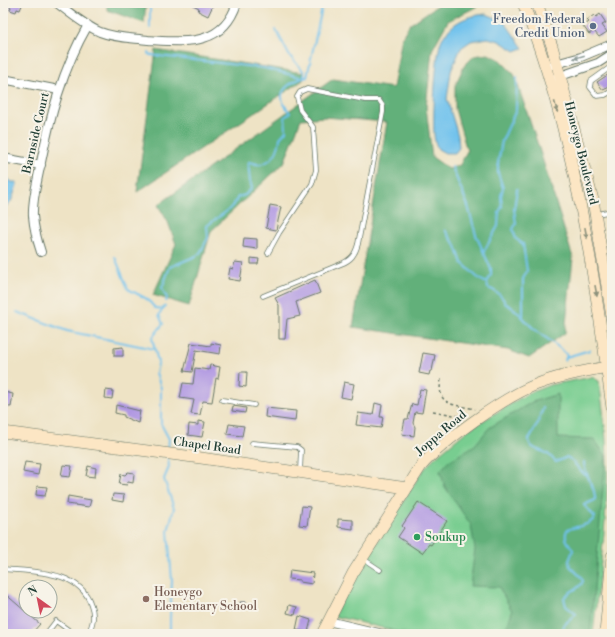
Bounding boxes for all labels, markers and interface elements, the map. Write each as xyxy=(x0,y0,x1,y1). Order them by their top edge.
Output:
place label: Freedom Federal Credit Union xyxy=(493,12,585,41)
marker: Freedom Federal Credit Union xyxy=(588,21,598,31)
one-way arrow xyxy=(573,54,585,60)
street label: Barnside Court xyxy=(19,90,53,176)
street label: Honeygo Boulevard xyxy=(561,100,601,206)
one-way arrow xyxy=(553,101,559,113)
one-way arrow xyxy=(583,227,589,239)
one-way arrow xyxy=(593,285,599,297)
street label: Joppa Road xyxy=(412,407,470,459)
street label: Chapel Road xyxy=(172,434,242,458)
place label: Soukup xyxy=(425,530,466,545)
marker: Soukup xyxy=(412,532,422,542)
north arrow xyxy=(18,579,58,619)
text: N xyxy=(26,583,41,600)
place label: Honeygo Elementary School xyxy=(154,585,258,614)
marker: Honeygo Elementary School xyxy=(141,594,151,604)

